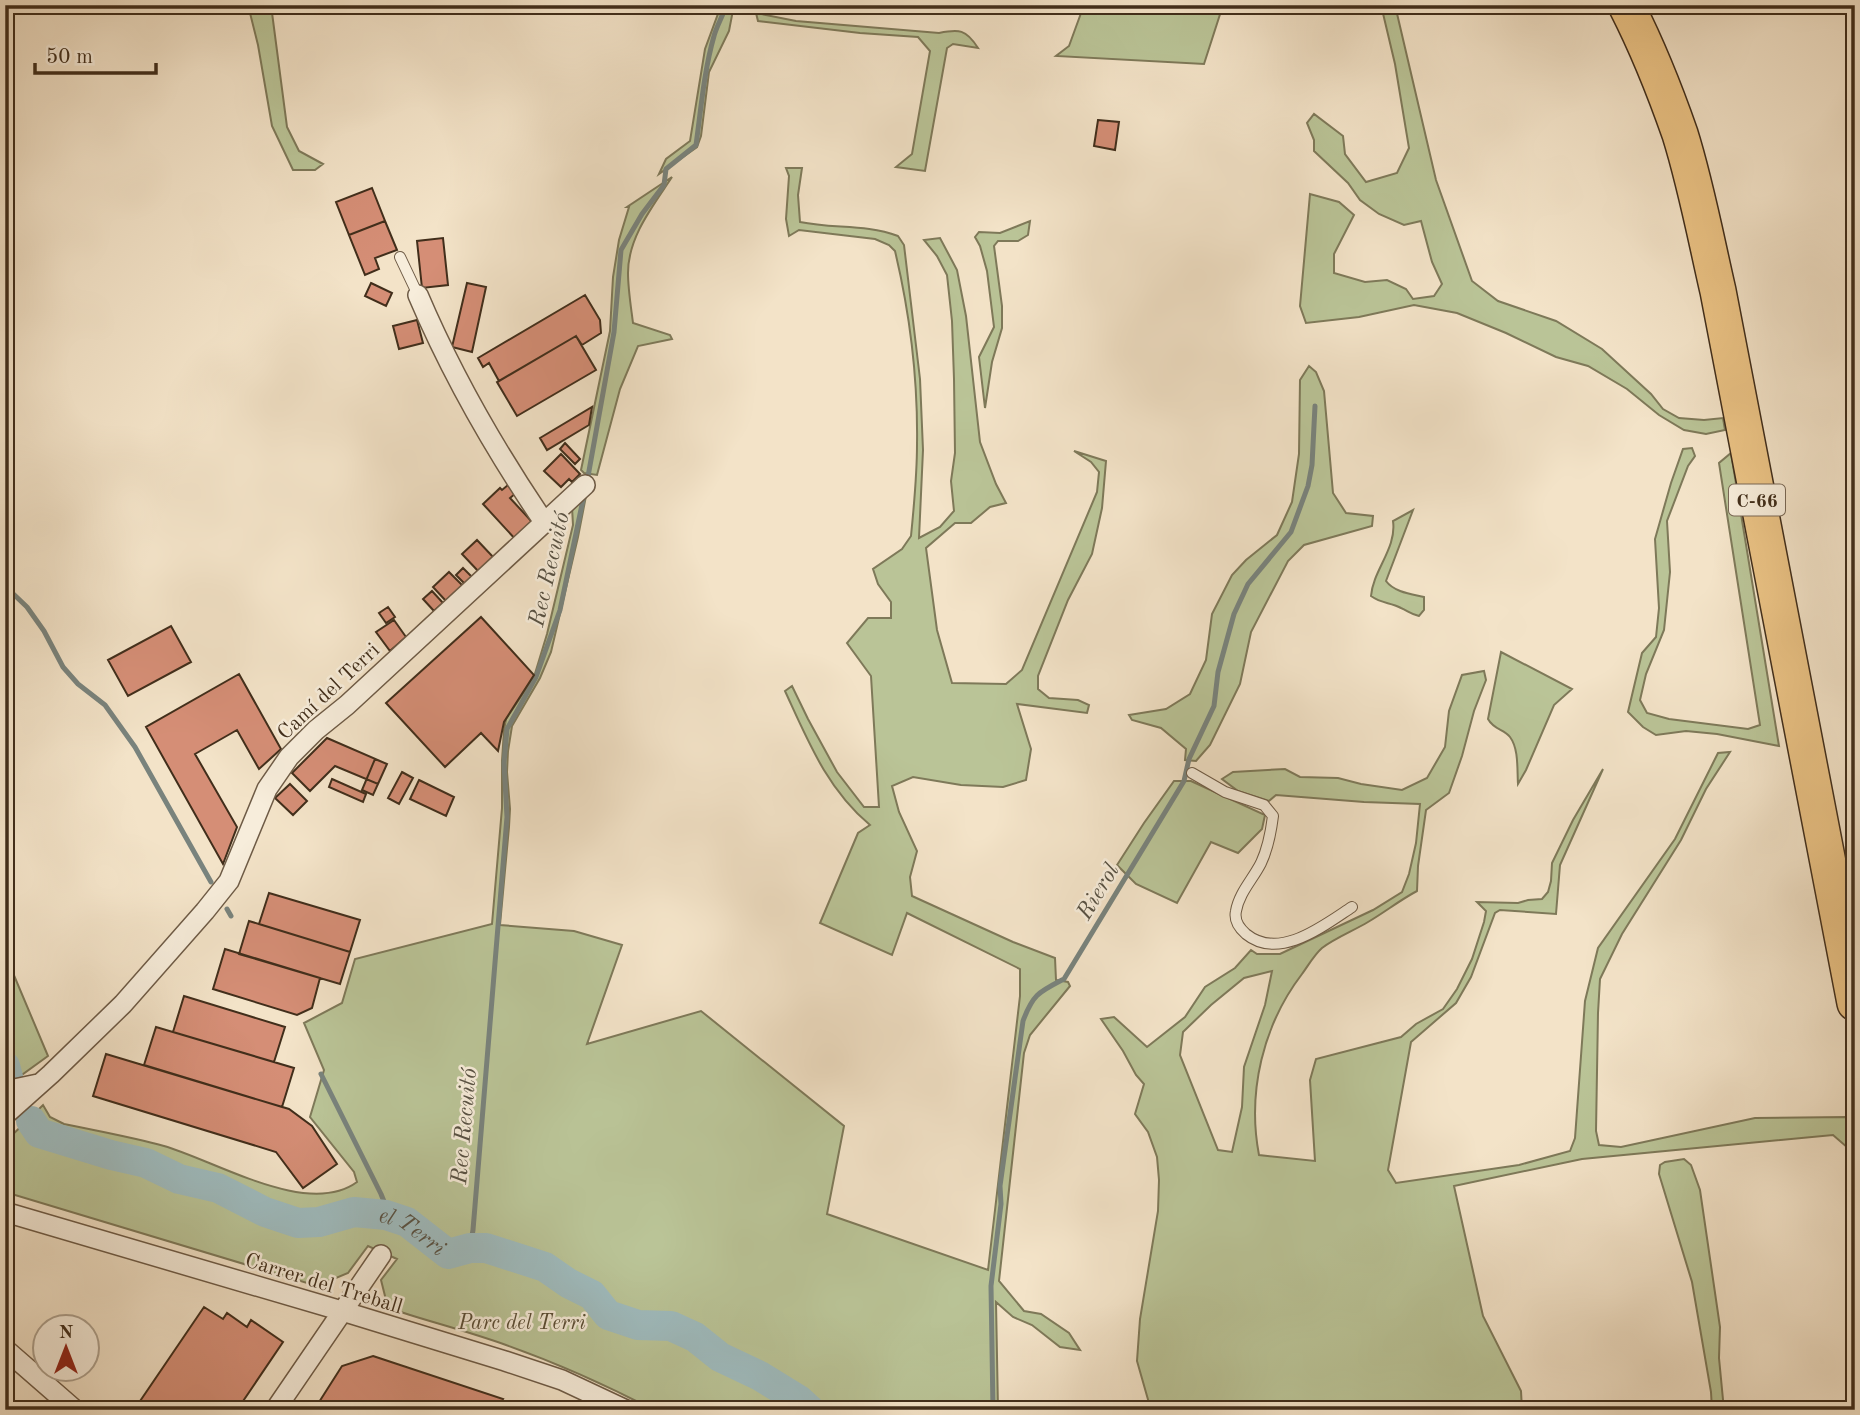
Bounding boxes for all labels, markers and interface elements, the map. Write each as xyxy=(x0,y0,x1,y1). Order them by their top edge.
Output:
scale bar xyxy=(35,32,156,76)
text: 50 m xyxy=(46,47,93,68)
road number: C-66 xyxy=(1729,485,1785,516)
water label: Rec Recuitó xyxy=(525,509,574,630)
street label: Camí del Terri xyxy=(274,640,384,744)
water label: Rierol xyxy=(1072,859,1124,925)
water label: Rec Recuitó xyxy=(448,1066,481,1186)
water label: el Terri xyxy=(378,1204,450,1261)
street label: Carrer del Treball xyxy=(242,1250,405,1319)
park label: Parc del Terri xyxy=(457,1313,586,1334)
north arrow xyxy=(32,1314,102,1384)
text: N xyxy=(59,1324,74,1343)

